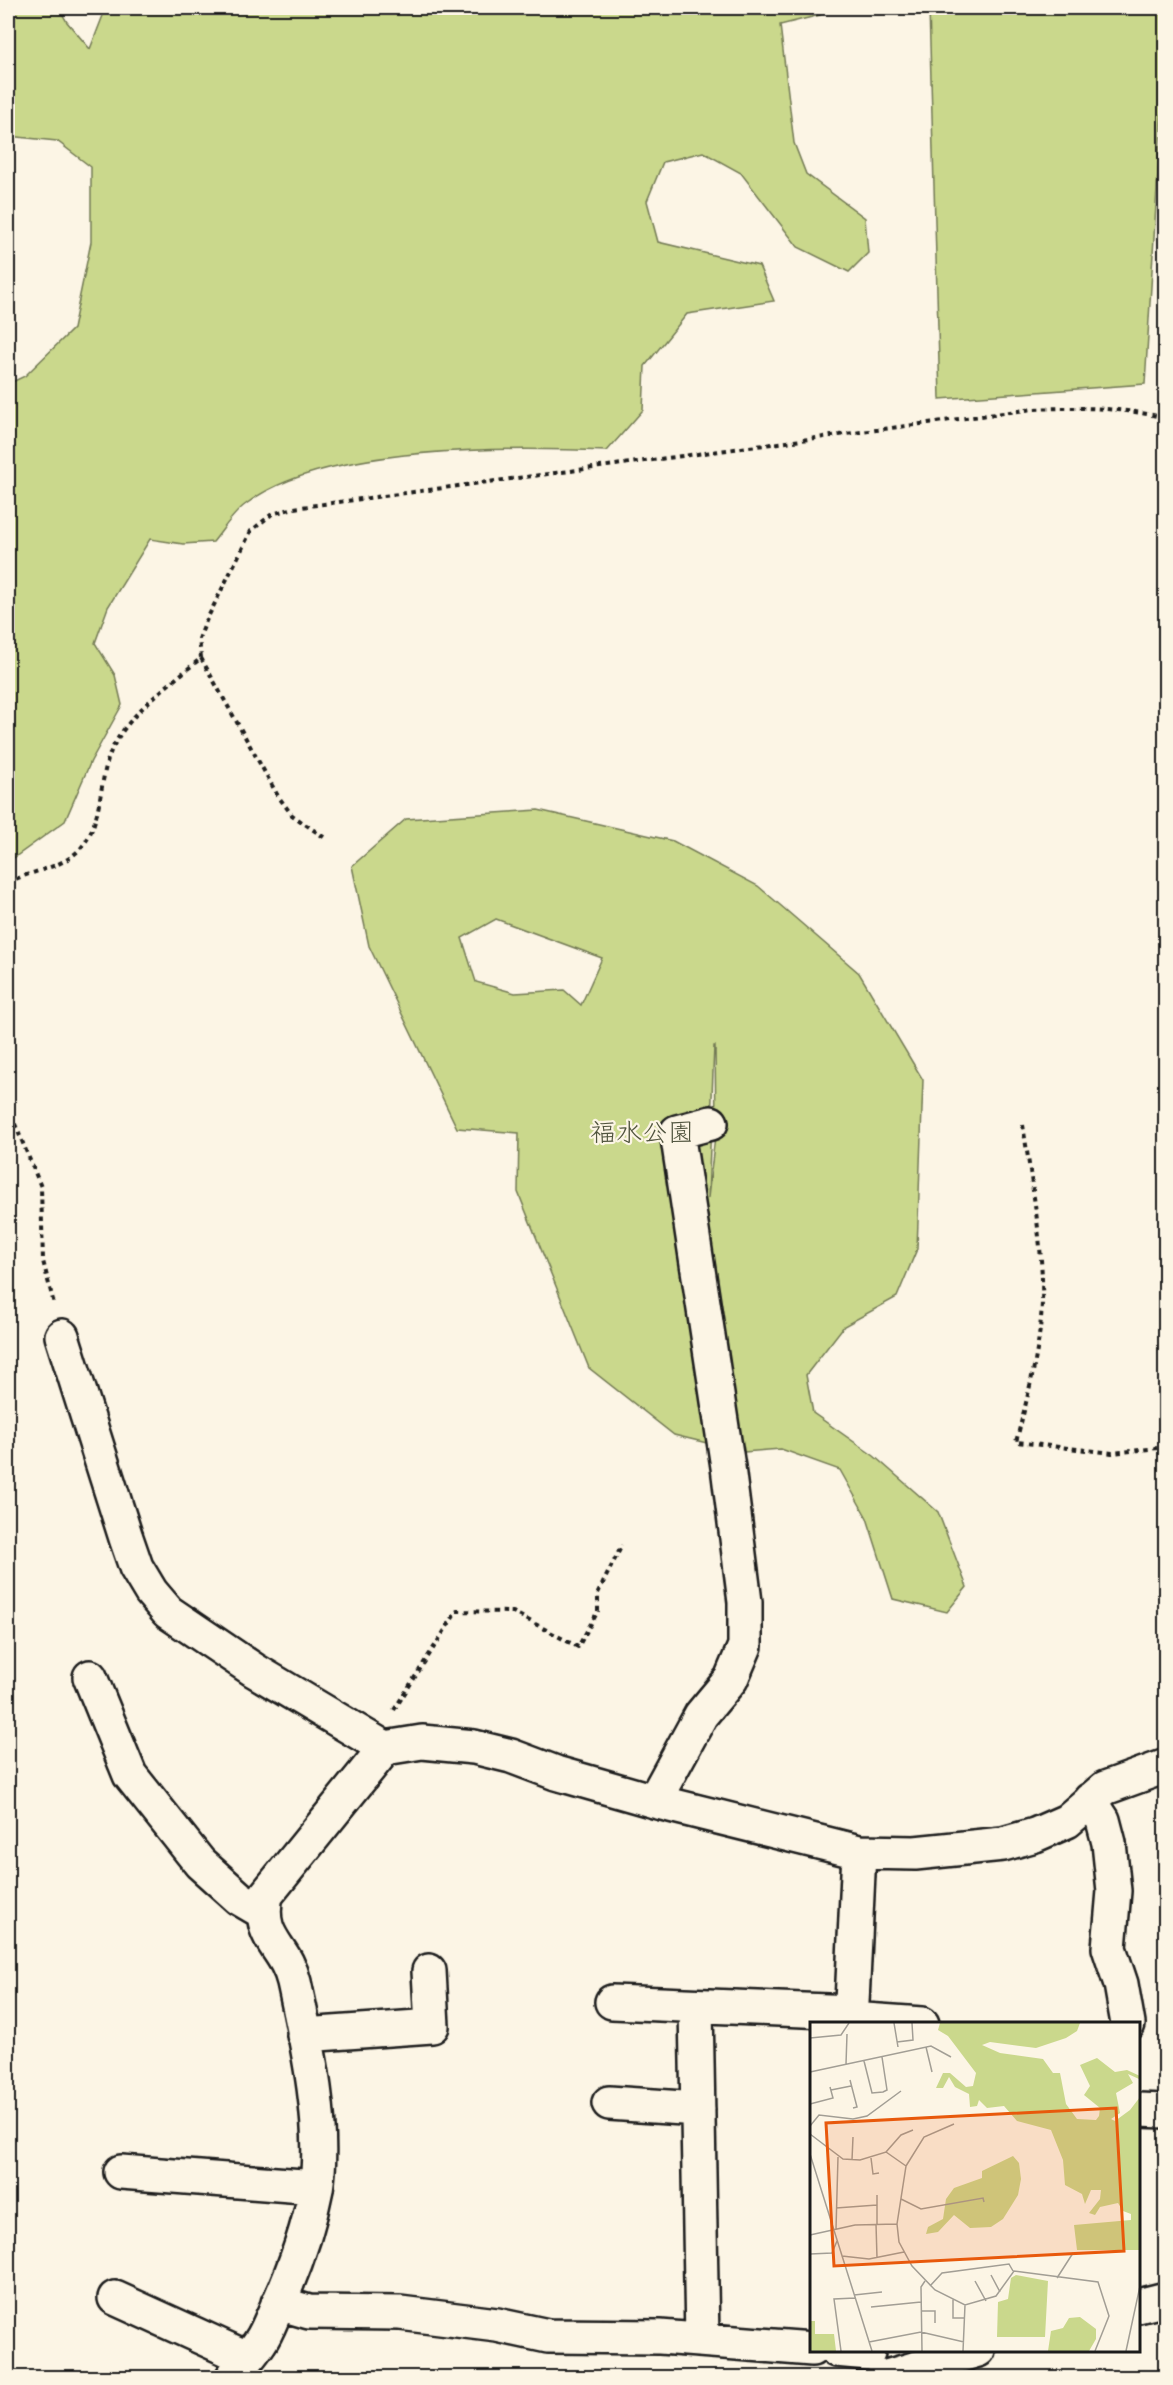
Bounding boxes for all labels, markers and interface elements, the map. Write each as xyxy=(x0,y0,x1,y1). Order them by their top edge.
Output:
park label: 福水公園 xyxy=(590,1116,694,1148)
inset map xyxy=(810,2022,1140,2352)

